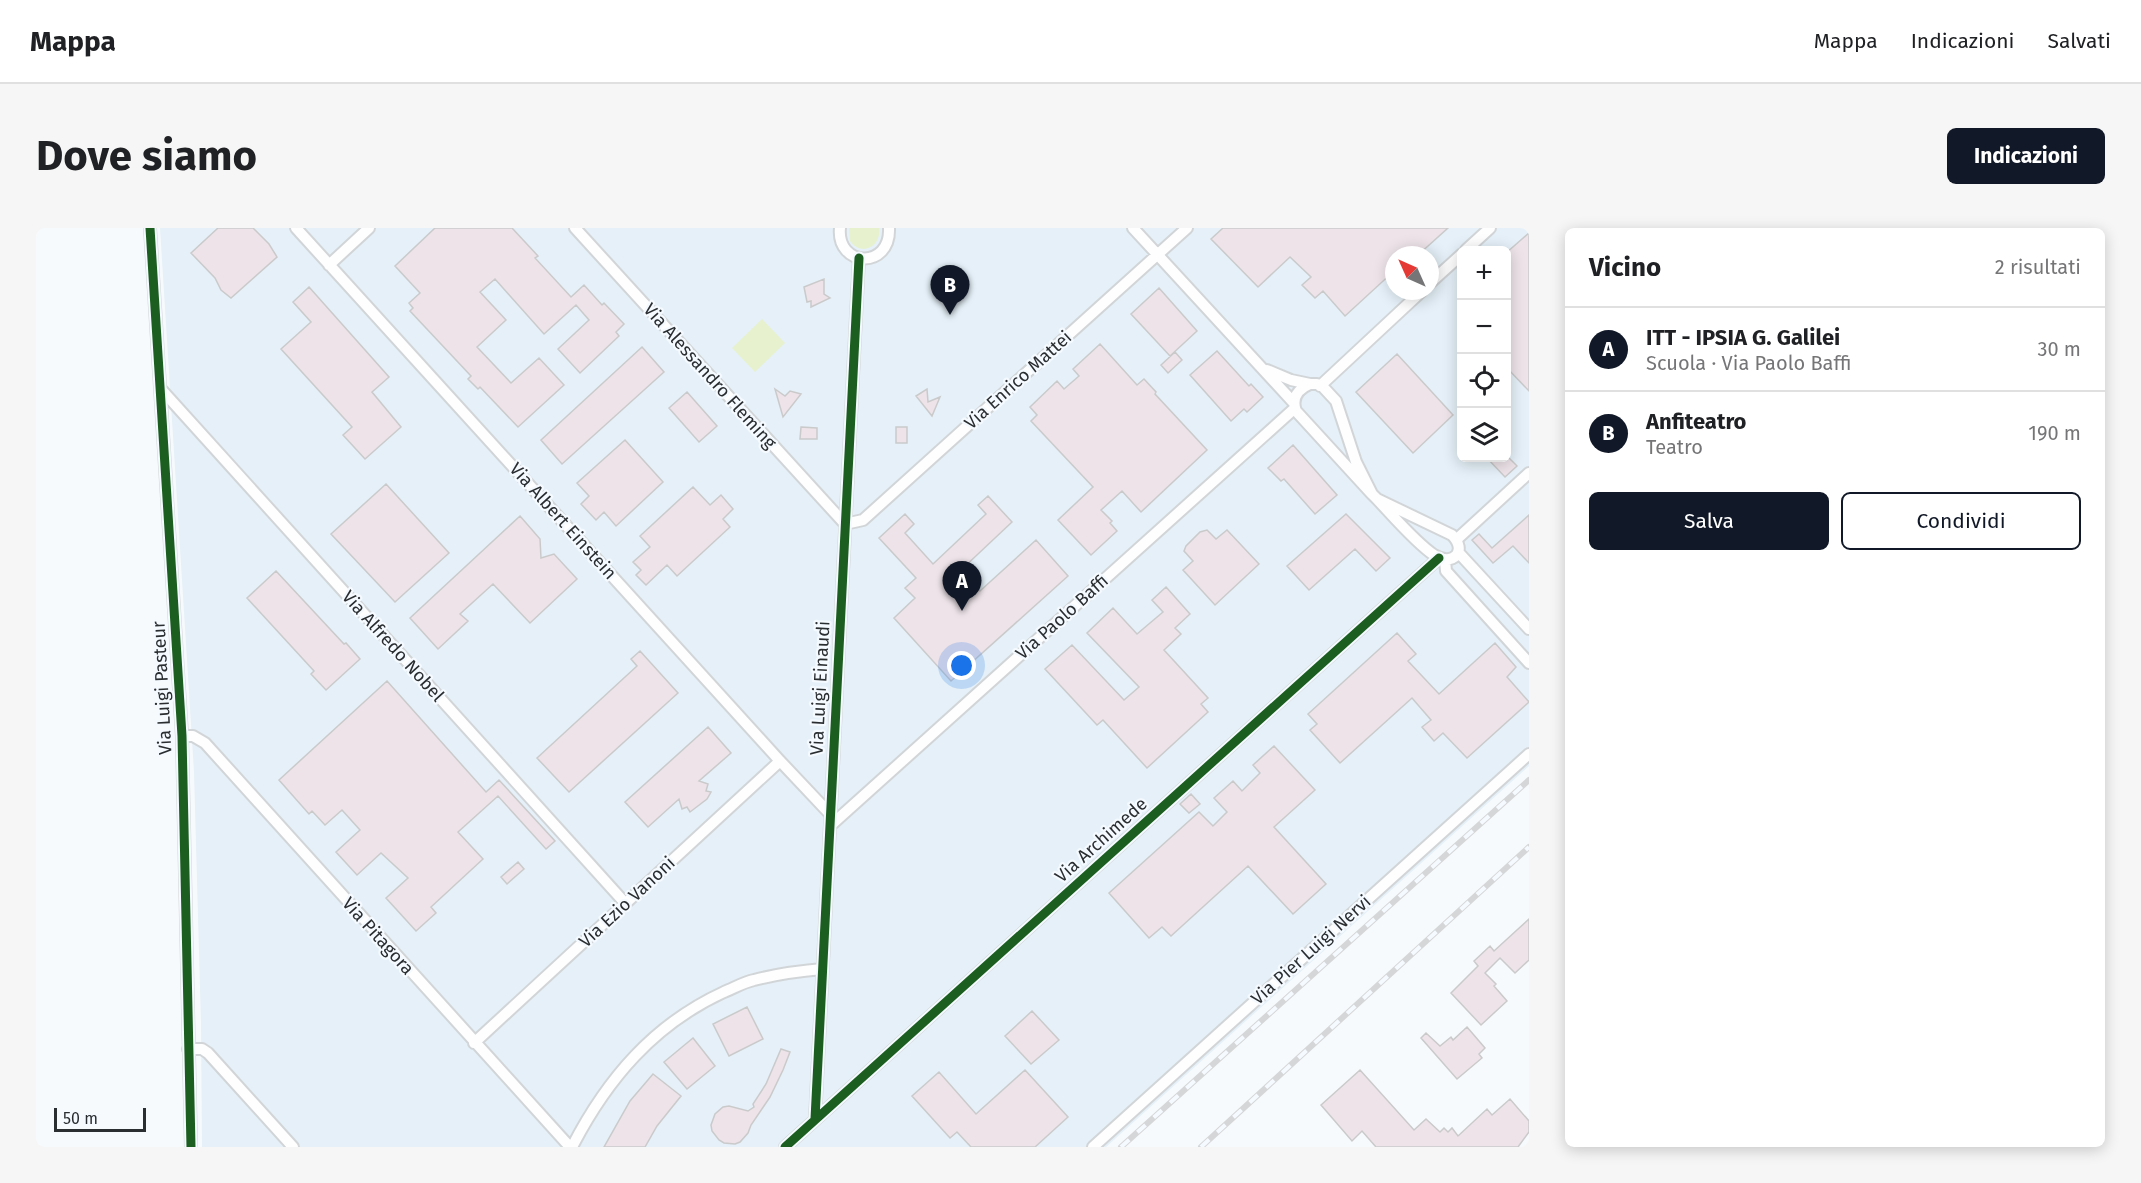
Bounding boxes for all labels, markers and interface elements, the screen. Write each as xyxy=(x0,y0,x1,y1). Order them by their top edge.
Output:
text: Mappa xyxy=(30,25,116,58)
text: Mappa xyxy=(1814,28,1878,54)
text: Indicazioni xyxy=(1911,28,2014,54)
text: Salvati xyxy=(2047,28,2111,54)
button: Indicazioni xyxy=(1947,128,2105,184)
text: Dove siamo xyxy=(36,131,257,181)
north arrow xyxy=(1385,246,1439,300)
map controls xyxy=(1457,246,1511,462)
button: + xyxy=(1457,246,1511,300)
text: Vicino xyxy=(1589,252,1661,283)
text: 2 risultati xyxy=(1995,255,2081,279)
pin: B xyxy=(930,266,970,315)
street label: Via Alessandro Fleming xyxy=(639,299,782,454)
button: − xyxy=(1457,300,1511,354)
text: ITT - IPSIA G. Galilei xyxy=(1646,324,1840,351)
street label: Via Enrico Mattei xyxy=(960,326,1076,434)
text: A xyxy=(1603,337,1614,361)
text: 30 m xyxy=(2037,337,2081,361)
text: Scuola · Via Paolo Baffi xyxy=(1646,351,1852,375)
button: locate xyxy=(1457,354,1511,408)
button: layers xyxy=(1457,408,1511,462)
text: Anfiteatro xyxy=(1646,408,1746,435)
text: B xyxy=(1602,421,1615,445)
text: 190 m xyxy=(2028,421,2081,445)
text: Teatro xyxy=(1646,435,1703,459)
street label: Via Albert Einstein xyxy=(505,458,621,584)
button: Salva xyxy=(1589,492,1829,550)
button: Condividi xyxy=(1841,492,2081,550)
pin: A xyxy=(942,562,982,611)
street label: Via Paolo Baffi xyxy=(1011,570,1113,664)
street label: Via Alfredo Nobel xyxy=(337,586,449,706)
street label: Via Luigi Pasteur xyxy=(148,620,176,756)
street label: Via Luigi Einaudi xyxy=(805,620,835,756)
your location xyxy=(947,651,976,680)
street label: Via Archimede xyxy=(1050,793,1152,887)
street label: Via Ezio Vanoni xyxy=(574,852,680,952)
street label: Via Pier Luigi Nervi xyxy=(1247,891,1375,1009)
street label: Via Pitagora xyxy=(337,893,419,979)
scale bar xyxy=(54,1105,146,1132)
text: 50 m xyxy=(63,1109,98,1128)

